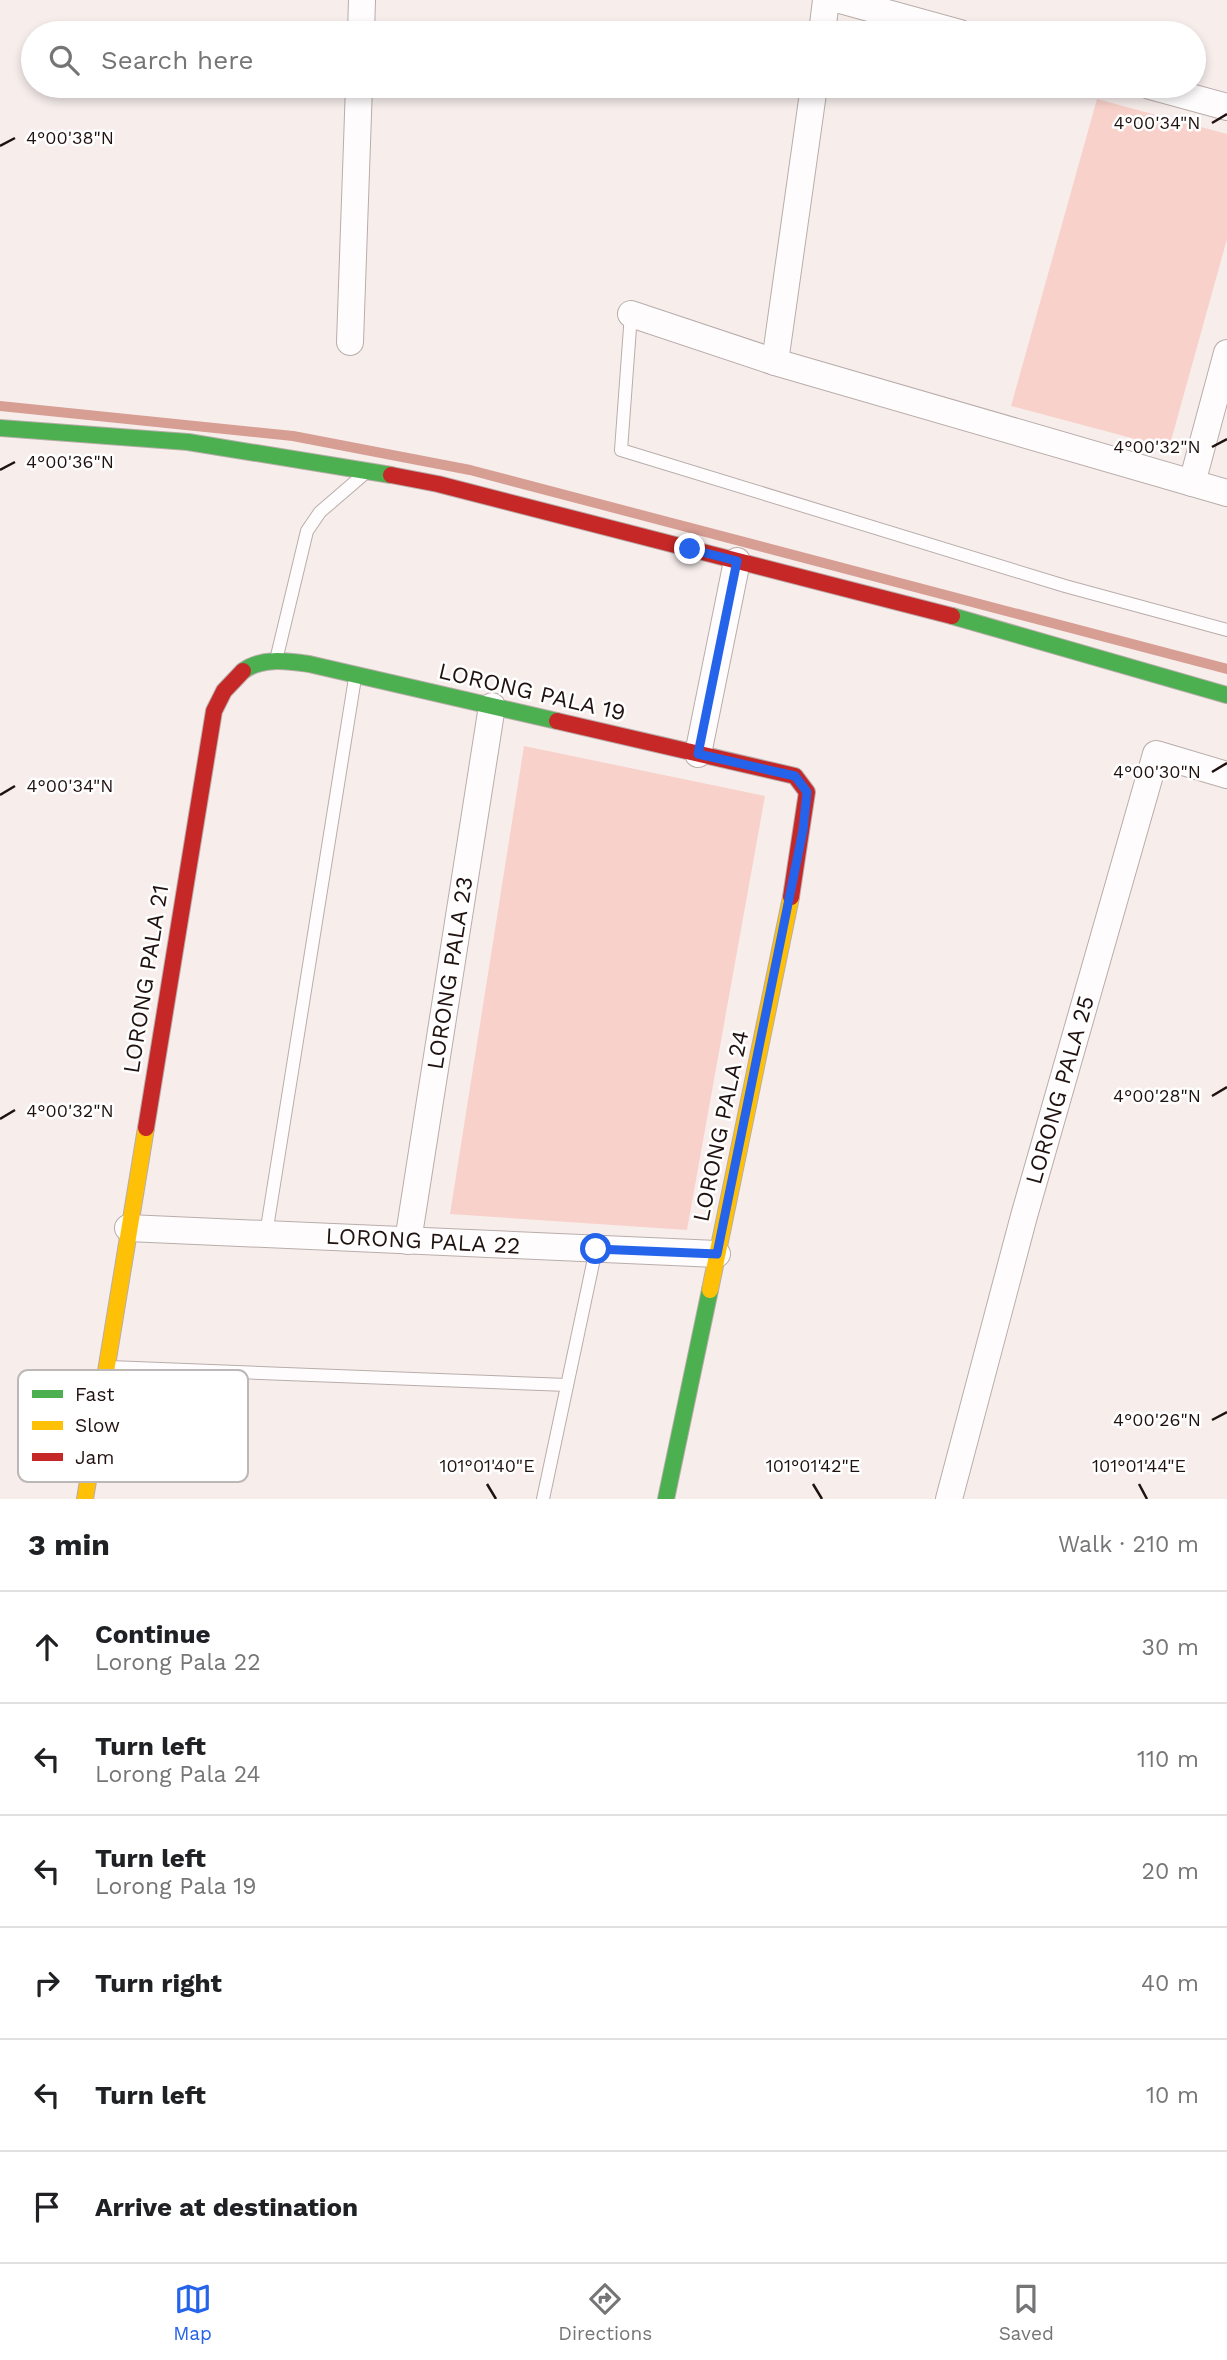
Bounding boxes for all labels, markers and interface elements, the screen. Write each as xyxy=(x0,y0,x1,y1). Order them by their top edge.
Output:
search box xyxy=(21,21,1206,98)
icon: search xyxy=(45,41,83,79)
text: Search here xyxy=(101,45,253,75)
text: 4°00'34"N xyxy=(1114,112,1200,133)
text: 4°00'38"N xyxy=(26,127,114,148)
text: 4°00'32"N xyxy=(1113,436,1201,457)
text: 4°00'36"N xyxy=(26,451,114,472)
route end xyxy=(674,533,705,564)
street label: LORONG PALA 19 xyxy=(436,657,628,727)
text: 4°00'30"N xyxy=(1113,761,1201,782)
text: 4°00'34"N xyxy=(27,775,113,796)
street label: LORONG PALA 23 xyxy=(421,875,479,1071)
street label: LORONG PALA 21 xyxy=(118,883,174,1075)
street label: LORONG PALA 25 xyxy=(1020,993,1100,1187)
street label: LORONG PALA 24 xyxy=(688,1028,754,1224)
text: 4°00'28"N xyxy=(1113,1085,1201,1106)
text: 4°00'32"N xyxy=(26,1100,114,1121)
street label: LORONG PALA 22 xyxy=(325,1222,521,1260)
route start xyxy=(580,1233,611,1264)
legend xyxy=(18,1370,248,1482)
text: Fast xyxy=(75,1383,114,1406)
text: 4°00'26"N xyxy=(1113,1409,1201,1430)
text: Slow xyxy=(75,1414,120,1437)
text: Jam xyxy=(75,1446,114,1469)
text: 101°01'40"E xyxy=(439,1455,535,1476)
text: 101°01'42"E xyxy=(766,1455,860,1476)
text: 101°01'44"E xyxy=(1092,1455,1186,1476)
text: 3 min xyxy=(28,1527,110,1562)
text: Walk · 210 m xyxy=(1058,1531,1199,1558)
text: Continue xyxy=(95,1619,211,1649)
icon: ahead xyxy=(28,1628,66,1666)
text: 30 m xyxy=(1142,1634,1199,1661)
text: Lorong Pala 22 xyxy=(95,1649,261,1676)
text: Turn left xyxy=(95,1731,206,1761)
icon: left xyxy=(28,1740,66,1778)
text: 110 m xyxy=(1137,1746,1199,1773)
text: Lorong Pala 24 xyxy=(95,1761,261,1788)
text: Turn left xyxy=(95,1843,206,1873)
icon: left xyxy=(28,1852,66,1890)
text: 20 m xyxy=(1142,1858,1199,1885)
text: Lorong Pala 19 xyxy=(95,1873,256,1900)
icon: right xyxy=(28,1964,66,2002)
text: Turn right xyxy=(95,1968,222,1998)
text: 40 m xyxy=(1141,1970,1199,1997)
icon: left xyxy=(28,2076,66,2114)
text: Turn left xyxy=(95,2080,206,2110)
text: 10 m xyxy=(1146,2082,1199,2109)
icon: arrive xyxy=(28,2188,66,2226)
text: Arrive at destination xyxy=(95,2192,358,2222)
tab: Map xyxy=(173,2280,212,2345)
tab: Directions xyxy=(558,2280,652,2345)
tab: Saved xyxy=(999,2280,1054,2345)

